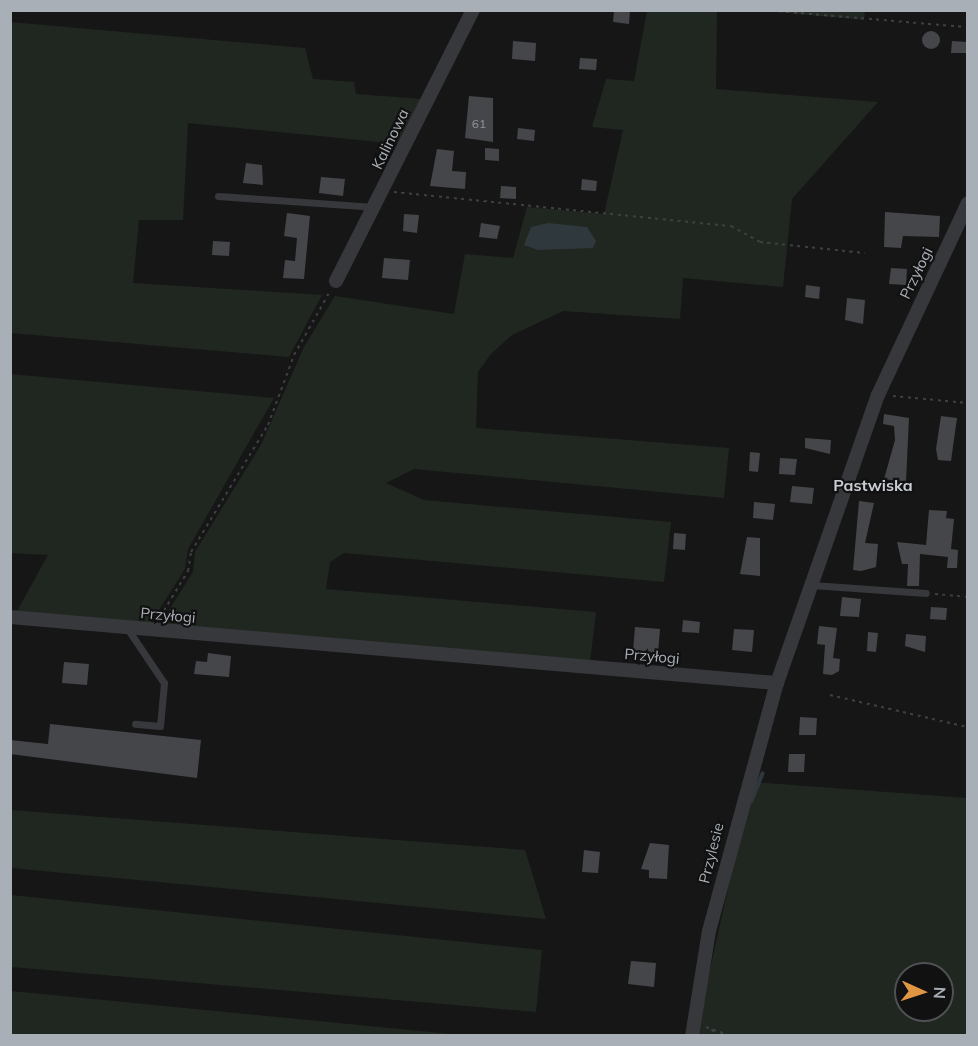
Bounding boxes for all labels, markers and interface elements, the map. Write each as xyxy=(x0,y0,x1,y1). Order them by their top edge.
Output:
street label: Kalinowa xyxy=(368,106,412,172)
house number: 61 xyxy=(472,117,486,131)
street label: Przyłogi xyxy=(896,244,936,302)
district label: Pastwiska xyxy=(833,475,913,495)
street label: Przyłogi xyxy=(140,604,196,626)
street label: Przyłogi xyxy=(624,645,680,667)
street label: Przylesie xyxy=(695,821,727,885)
north arrow xyxy=(894,962,954,1022)
text: N xyxy=(930,986,950,999)

